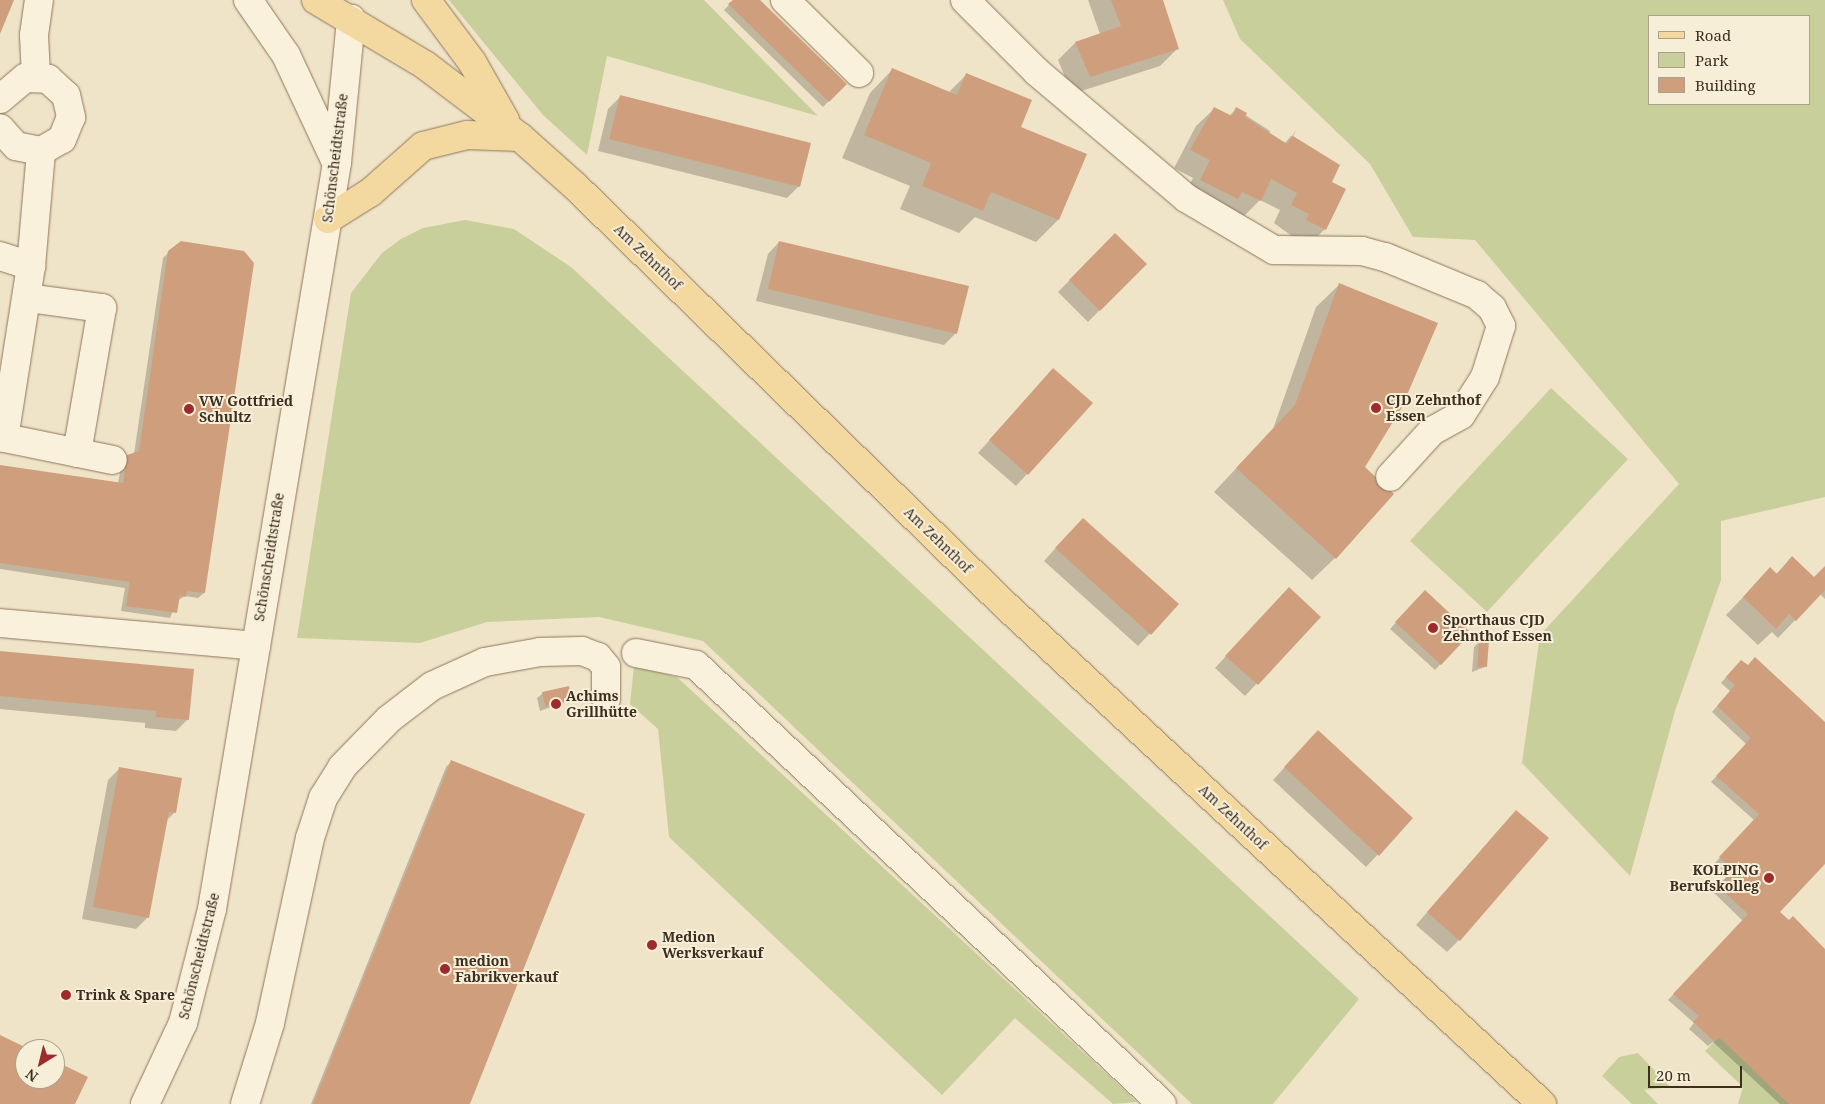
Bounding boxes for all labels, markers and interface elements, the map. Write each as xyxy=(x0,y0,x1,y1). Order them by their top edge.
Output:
legend xyxy=(1648,15,1810,105)
text: Road xyxy=(1695,25,1731,45)
text: Park xyxy=(1695,50,1728,70)
text: Building xyxy=(1695,75,1756,95)
street label: Schönscheidtstraße xyxy=(319,92,351,224)
street label: Am Zehnthof xyxy=(611,221,685,293)
place label: CJD Zehnthof Essen xyxy=(1386,392,1481,424)
place label: VW Gottfried Schultz xyxy=(199,393,293,426)
marker: CJD Zehnthof Essen xyxy=(1370,402,1382,414)
marker: VW Gottfried Schultz xyxy=(183,403,195,415)
street label: Schönscheidtstraße xyxy=(251,491,287,623)
street label: Am Zehnthof xyxy=(901,504,975,576)
place label: Sporthaus CJD Zehnthof Essen xyxy=(1443,612,1552,644)
marker: Sporthaus CJD Zehnthof Essen xyxy=(1427,622,1439,634)
place label: Achims Grillhütte xyxy=(566,688,637,720)
marker: Achims Grillhütte xyxy=(550,698,562,710)
street label: Am Zehnthof xyxy=(1195,781,1271,853)
place label: KOLPING Berufskolleg xyxy=(1670,862,1759,894)
marker: KOLPING Berufskolleg xyxy=(1763,872,1775,884)
street label: Schönscheidtstraße xyxy=(175,891,223,1021)
place label: Medion Werksverkauf xyxy=(662,929,763,962)
marker: Medion Werksverkauf xyxy=(646,939,658,951)
place label: medion Fabrikverkauf xyxy=(455,953,558,986)
marker: medion Fabrikverkauf xyxy=(439,963,451,975)
place label: Trink & Spare xyxy=(76,987,175,1003)
marker: Trink & Spare xyxy=(60,989,72,1001)
north arrow xyxy=(15,1039,65,1089)
scale bar xyxy=(1650,1056,1744,1088)
text: N xyxy=(21,1065,42,1087)
text: 20 m xyxy=(1656,1065,1691,1085)

